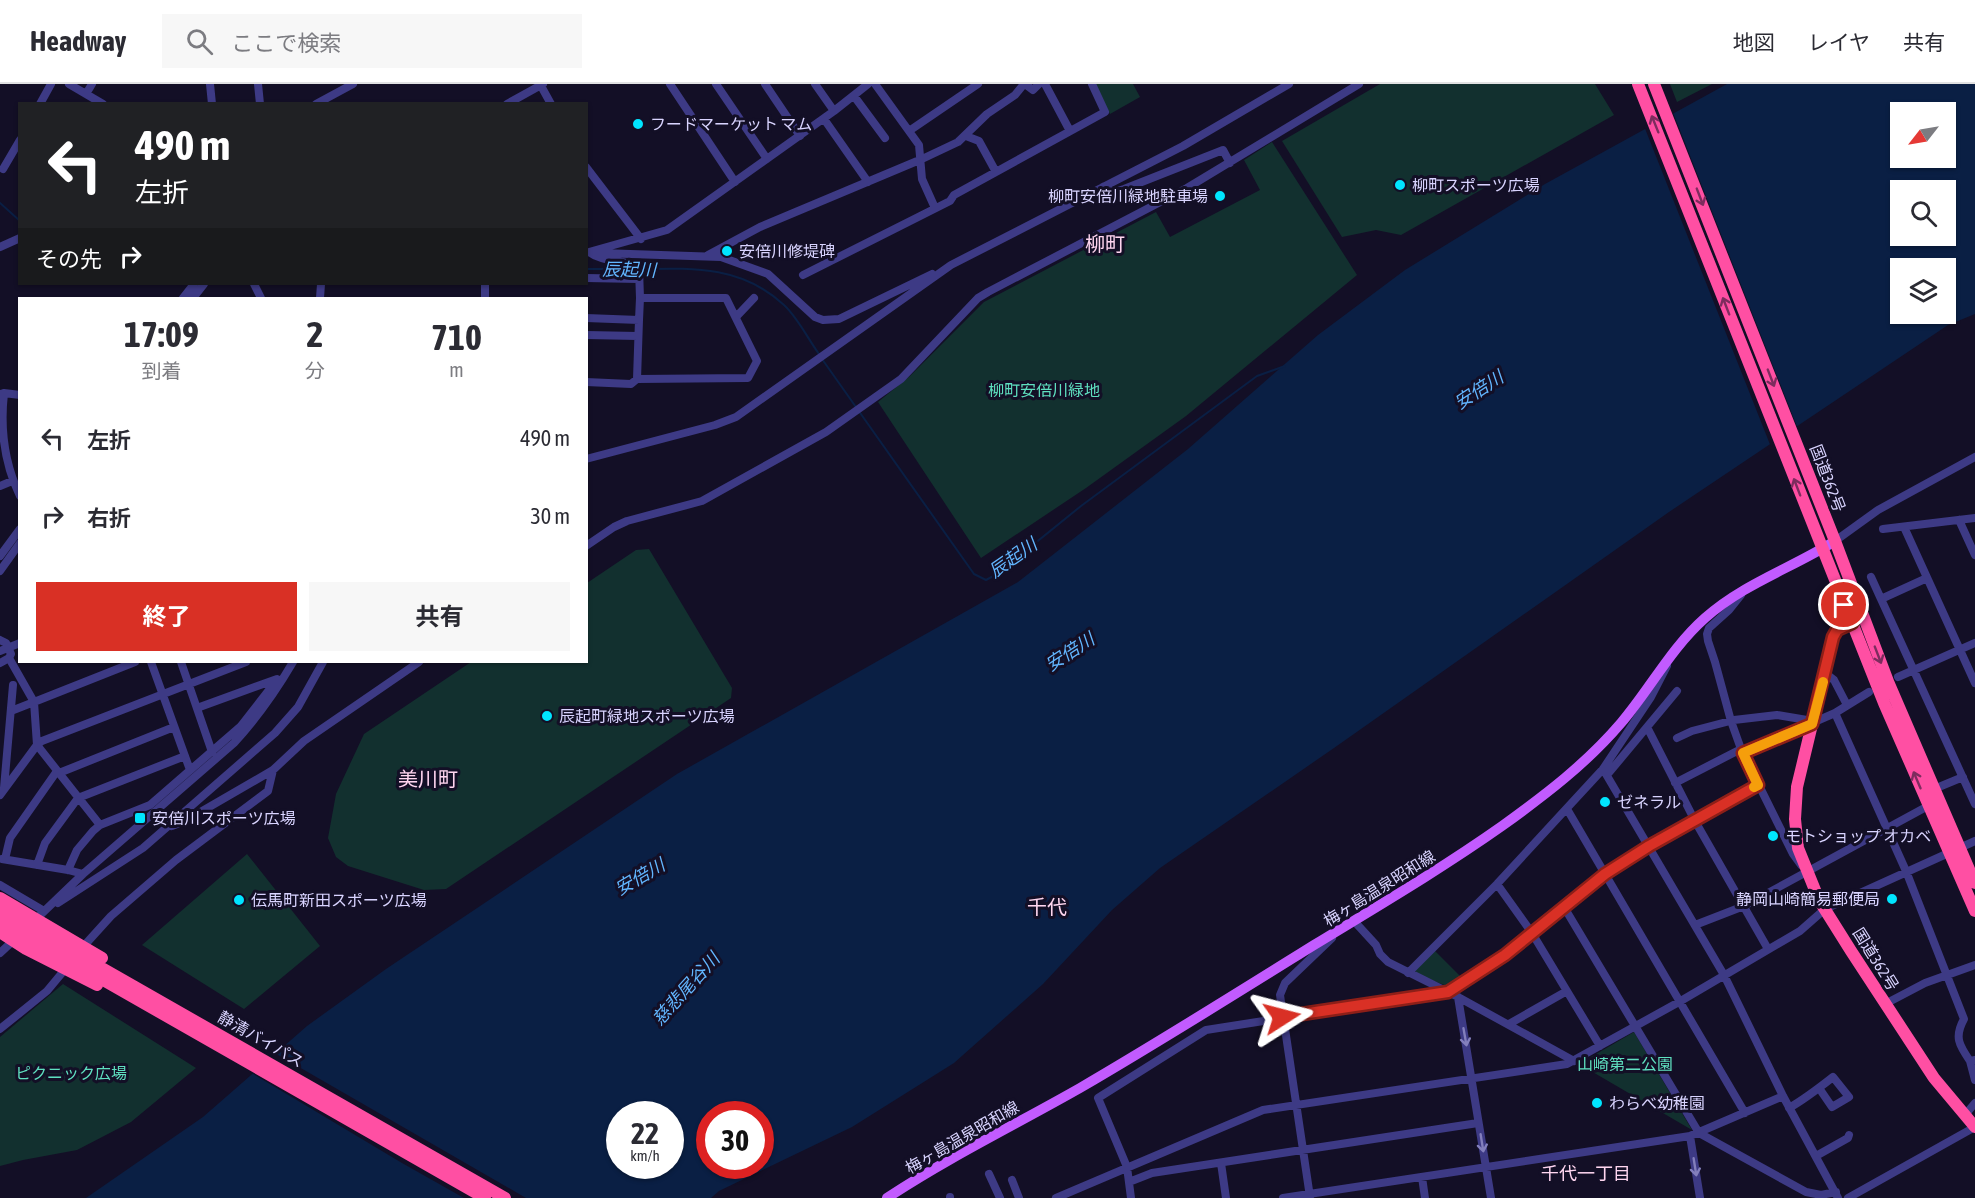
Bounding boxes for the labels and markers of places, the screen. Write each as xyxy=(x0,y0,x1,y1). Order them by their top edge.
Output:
place label: フードマーケット マム xyxy=(650,115,812,133)
marker: フードマーケット マム xyxy=(631,117,645,131)
place label: 柳町スポーツ広場 xyxy=(1412,176,1540,194)
marker: 柳町スポーツ広場 xyxy=(1393,178,1407,192)
place label: 柳町安倍川緑地駐車場 xyxy=(1048,187,1208,205)
marker: 柳町安倍川緑地駐車場 xyxy=(1213,189,1227,203)
place label: 安倍川修堤碑 xyxy=(739,242,835,260)
marker: 安倍川修堤碑 xyxy=(720,244,734,258)
pin xyxy=(1818,579,1869,630)
place label: 辰起町緑地スポーツ広場 xyxy=(559,707,735,725)
marker: 辰起町緑地スポーツ広場 xyxy=(540,709,554,723)
place label: ゼネラル xyxy=(1617,793,1681,811)
marker: ゼネラル xyxy=(1598,795,1612,809)
place label: 安倍川スポーツ広場 xyxy=(152,809,296,827)
marker: 安倍川スポーツ広場 xyxy=(133,811,147,825)
place label: モトショップ オカベ xyxy=(1785,827,1931,845)
marker: モトショップ オカベ xyxy=(1766,829,1780,843)
place label: 静岡山崎簡易郵便局 xyxy=(1736,890,1880,908)
place label: 伝馬町新田スポーツ広場 xyxy=(251,891,427,909)
marker: 静岡山崎簡易郵便局 xyxy=(1885,892,1899,906)
marker: 伝馬町新田スポーツ広場 xyxy=(232,893,246,907)
place label: わらべ幼稚園 xyxy=(1609,1094,1705,1112)
marker: わらべ幼稚園 xyxy=(1590,1096,1604,1110)

